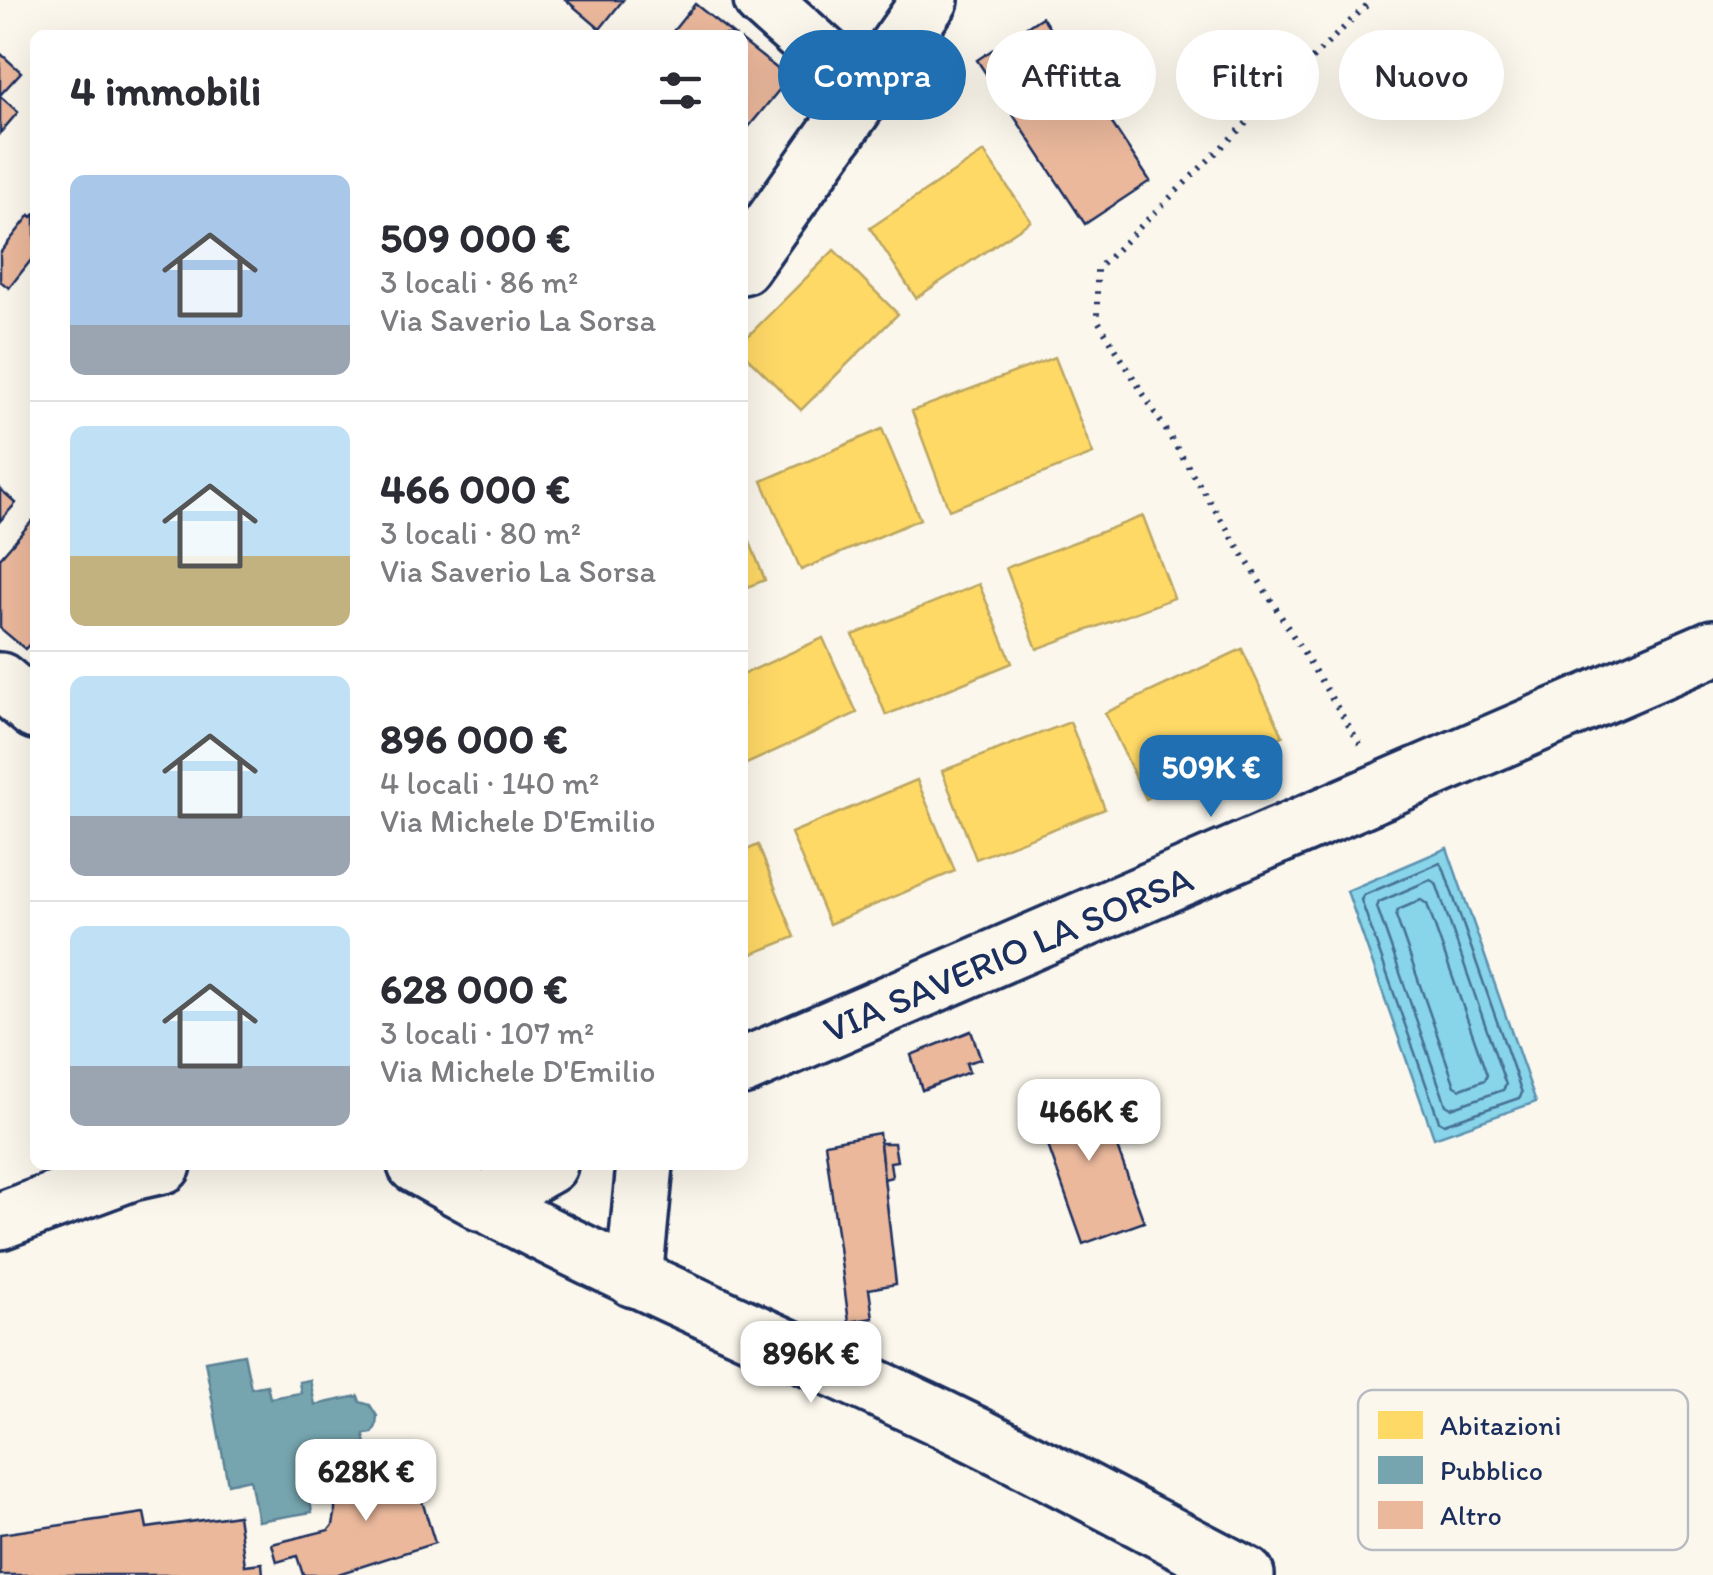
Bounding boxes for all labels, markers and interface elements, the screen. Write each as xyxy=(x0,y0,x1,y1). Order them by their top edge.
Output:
chip: Compra xyxy=(778,30,966,120)
chip: Affitta xyxy=(986,30,1156,120)
chip: Filtri xyxy=(1176,30,1319,120)
chip: Nuovo xyxy=(1339,30,1504,120)
icon: filters xyxy=(653,63,708,118)
text: 4 immobili xyxy=(70,65,261,116)
text: 509 000 € xyxy=(380,212,570,263)
icon: home xyxy=(150,215,270,335)
text: 3 locali · 86 m² xyxy=(380,263,578,301)
text: Via Saverio La Sorsa xyxy=(380,301,656,339)
text: 466 000 € xyxy=(380,463,570,514)
icon: home xyxy=(150,466,270,586)
text: 3 locali · 80 m² xyxy=(380,514,581,552)
text: Via Saverio La Sorsa xyxy=(380,552,656,590)
text: 896 000 € xyxy=(380,713,568,764)
icon: home xyxy=(150,716,270,836)
pin: 509K € xyxy=(1130,735,1292,820)
text: 509K € xyxy=(1161,748,1261,786)
text: 4 locali · 140 m² xyxy=(380,764,599,802)
text: Via Michele D'Emilio xyxy=(380,802,655,840)
street label: VIA SAVERIO LA SORSA xyxy=(816,855,1200,1053)
text: 628 000 € xyxy=(380,963,568,1014)
icon: home xyxy=(150,966,270,1086)
text: 3 locali · 107 m² xyxy=(380,1014,594,1052)
text: Via Michele D'Emilio xyxy=(380,1052,655,1090)
pin: 466K € xyxy=(1008,1079,1170,1164)
text: 466K € xyxy=(1039,1092,1139,1130)
pin: 896K € xyxy=(730,1321,892,1406)
text: 896K € xyxy=(762,1334,860,1372)
legend xyxy=(1358,1390,1688,1550)
text: Abitazioni xyxy=(1440,1408,1561,1442)
pin: 628K € xyxy=(285,1439,447,1524)
text: 628K € xyxy=(317,1452,415,1490)
text: Pubblico xyxy=(1440,1453,1543,1487)
text: Altro xyxy=(1440,1498,1502,1532)

